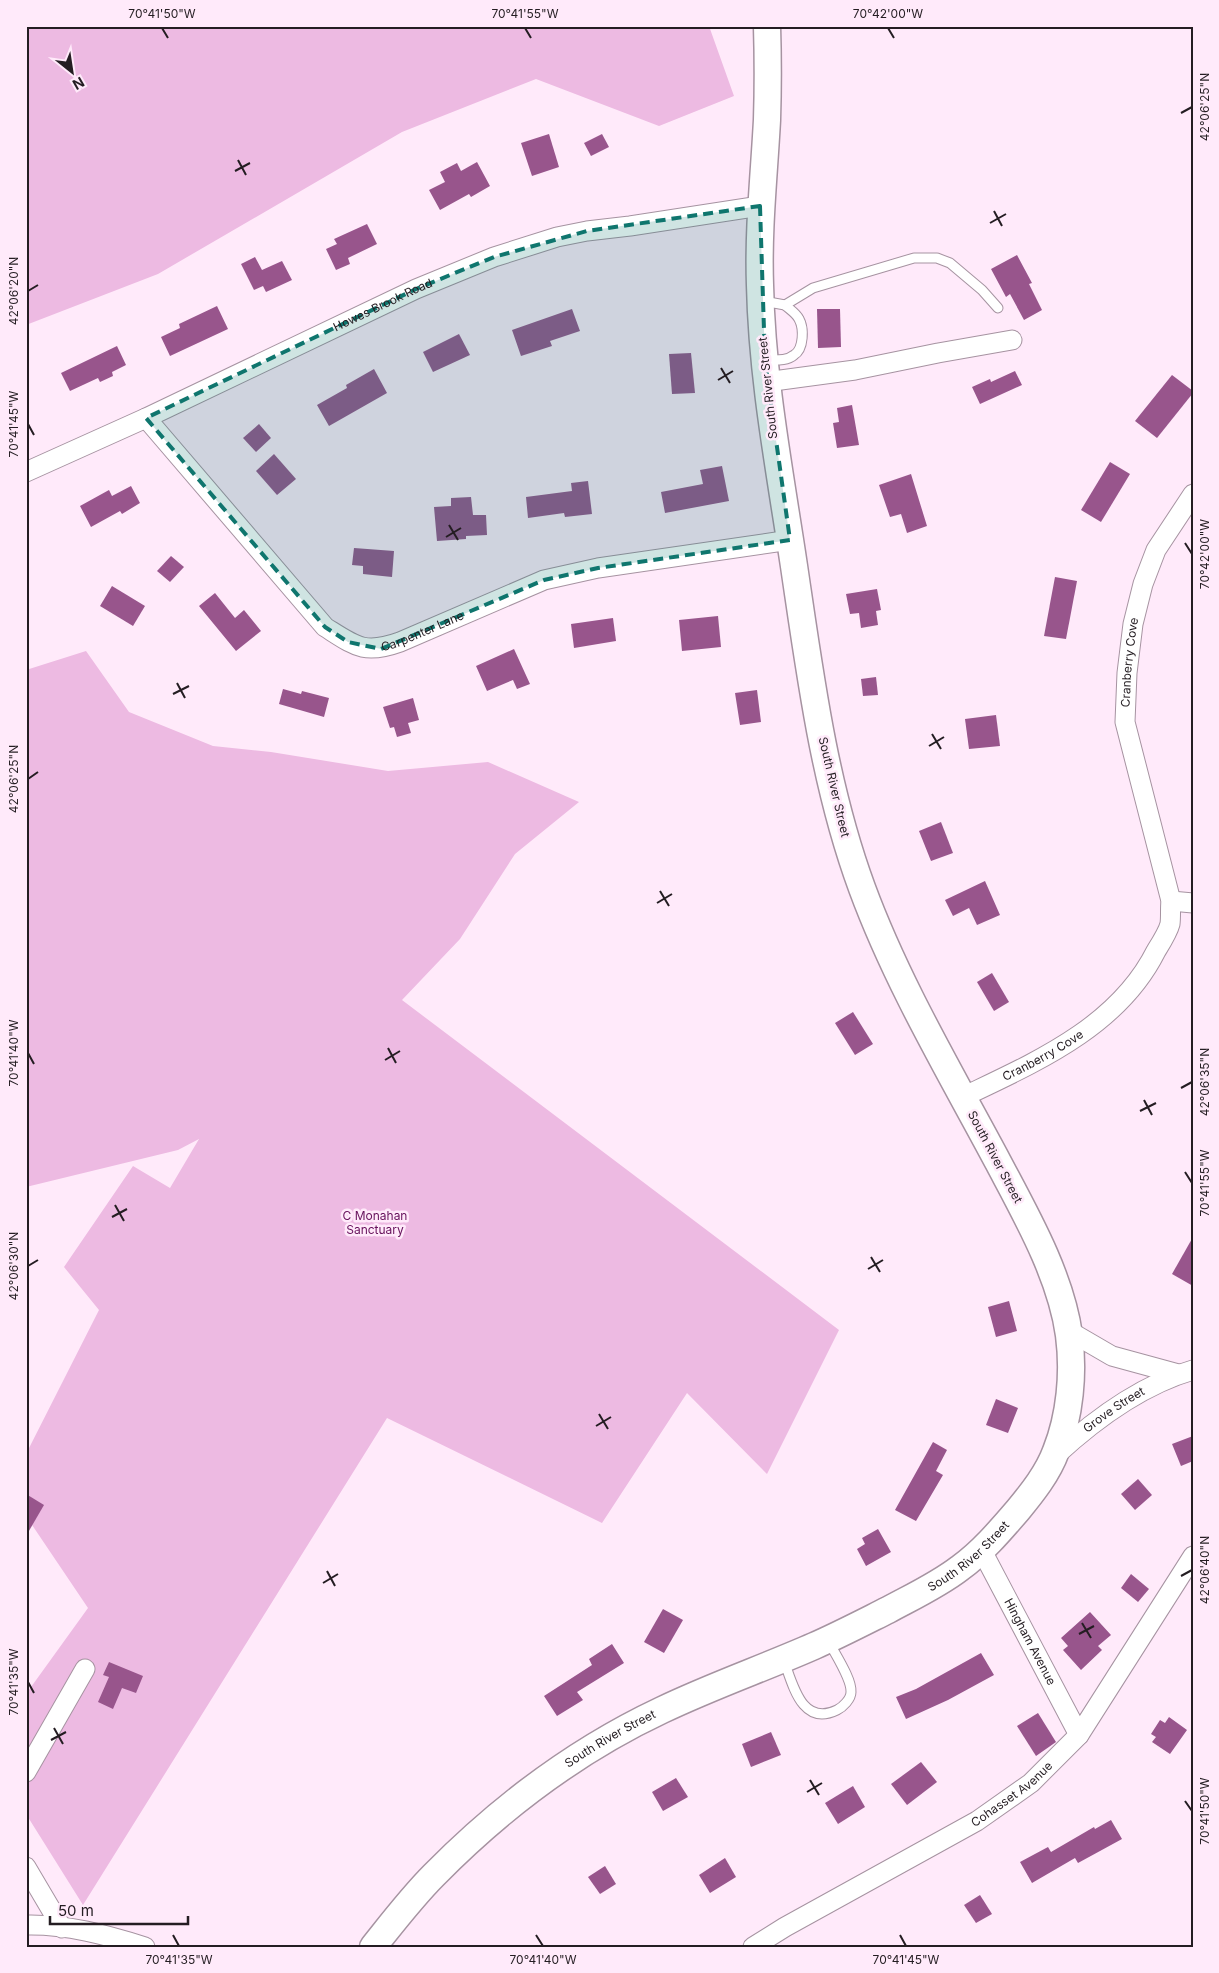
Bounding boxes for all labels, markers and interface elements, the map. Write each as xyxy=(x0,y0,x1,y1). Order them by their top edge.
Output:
text: 70°41'50"W xyxy=(128,6,196,21)
text: 70°41'55"W xyxy=(491,6,559,21)
text: 70°42'00"W xyxy=(853,6,923,21)
north arrow xyxy=(48,48,98,98)
text: 42°06'25"N xyxy=(1197,73,1212,141)
text: N xyxy=(70,74,88,94)
text: 42°06'20"N xyxy=(6,257,21,325)
street label: Howes Brook Road xyxy=(331,275,434,334)
street label: South River Street xyxy=(755,336,780,440)
text: 70°41'45"W xyxy=(6,390,21,457)
text: 70°42'00"W xyxy=(1197,519,1212,589)
street label: Carpenter Lane xyxy=(380,607,466,654)
street label: Cranberry Cove xyxy=(1118,616,1141,708)
street label: South River Street xyxy=(816,735,853,838)
text: 42°06'25"N xyxy=(6,745,21,813)
text: 70°41'40"W xyxy=(6,1019,21,1087)
street label: Cranberry Cove xyxy=(1000,1026,1086,1084)
text: 42°06'35"N xyxy=(1197,1048,1212,1116)
street label: South River Street xyxy=(965,1108,1026,1206)
text: 70°41'55"W xyxy=(1197,1149,1212,1217)
park label: C Monahan Sanctuary xyxy=(343,1208,407,1237)
text: 42°06'30"N xyxy=(6,1232,21,1300)
street label: Grove Street xyxy=(1080,1383,1147,1436)
street label: South River Street xyxy=(925,1518,1012,1594)
text: 42°06'40"N xyxy=(1197,1536,1212,1604)
street label: Hingham Avenue xyxy=(1001,1596,1059,1688)
text: 70°41'35"W xyxy=(6,1648,21,1716)
street label: South River Street xyxy=(562,1706,658,1770)
street label: Cohasset Avenue xyxy=(968,1758,1055,1830)
text: 70°41'50"W xyxy=(1197,1777,1212,1845)
scale bar xyxy=(50,1893,188,1925)
text: 50 m xyxy=(58,1901,94,1920)
text: 70°41'35"W xyxy=(145,1952,213,1967)
text: 70°41'40"W xyxy=(509,1952,577,1967)
text: 70°41'45"W xyxy=(873,1952,940,1967)

